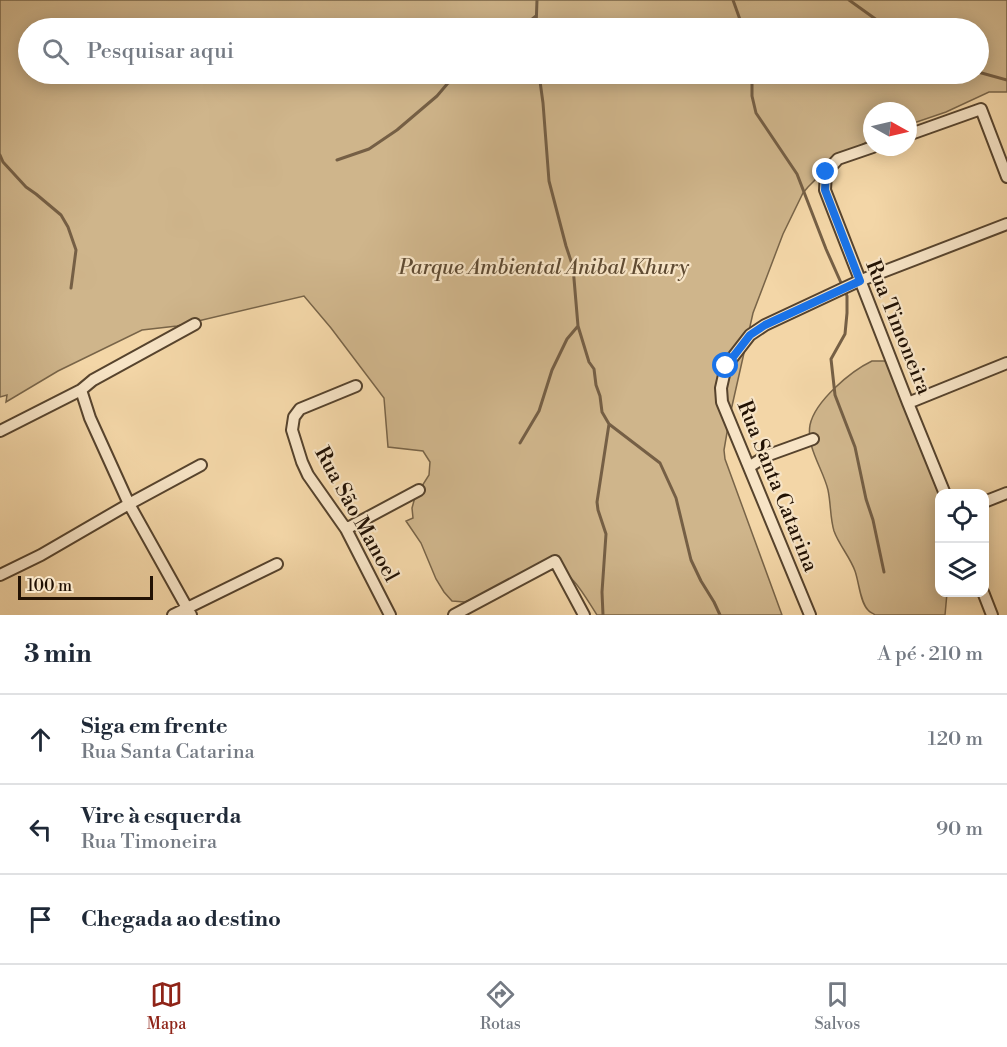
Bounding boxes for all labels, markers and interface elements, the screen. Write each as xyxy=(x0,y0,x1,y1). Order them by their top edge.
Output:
search box xyxy=(18,18,989,84)
icon: search xyxy=(39,35,72,68)
text: Pesquisar aqui xyxy=(87,38,234,65)
north arrow xyxy=(863,102,917,156)
route end xyxy=(812,158,838,184)
park label: Parque Ambiental Anibal Khury xyxy=(398,255,690,281)
street label: Rua Timoneira xyxy=(859,256,937,399)
route start xyxy=(712,352,738,378)
street label: Rua Santa Catarina xyxy=(731,397,823,576)
street label: Rua São Manoel xyxy=(308,442,404,587)
map controls xyxy=(935,489,989,597)
button: locate xyxy=(935,489,989,543)
button: layers xyxy=(935,543,989,597)
scale bar xyxy=(18,573,153,600)
text: 100 m xyxy=(27,576,72,596)
text: 3 min xyxy=(24,638,92,670)
text: A pé · 210 m xyxy=(877,642,983,667)
text: Siga em frente xyxy=(81,713,228,740)
icon: ahead xyxy=(24,723,57,756)
text: 120 m xyxy=(928,727,983,752)
text: Rua Santa Catarina xyxy=(81,740,255,765)
text: Vire à esquerda xyxy=(81,803,241,830)
icon: left xyxy=(24,813,57,846)
text: 90 m xyxy=(936,817,983,842)
text: Rua Timoneira xyxy=(81,830,217,855)
icon: arrive xyxy=(24,903,57,936)
text: Chegada ao destino xyxy=(81,906,281,933)
tab: Mapa xyxy=(147,978,186,1034)
tab: Rotas xyxy=(480,978,521,1034)
tab: Salvos xyxy=(814,978,860,1034)

